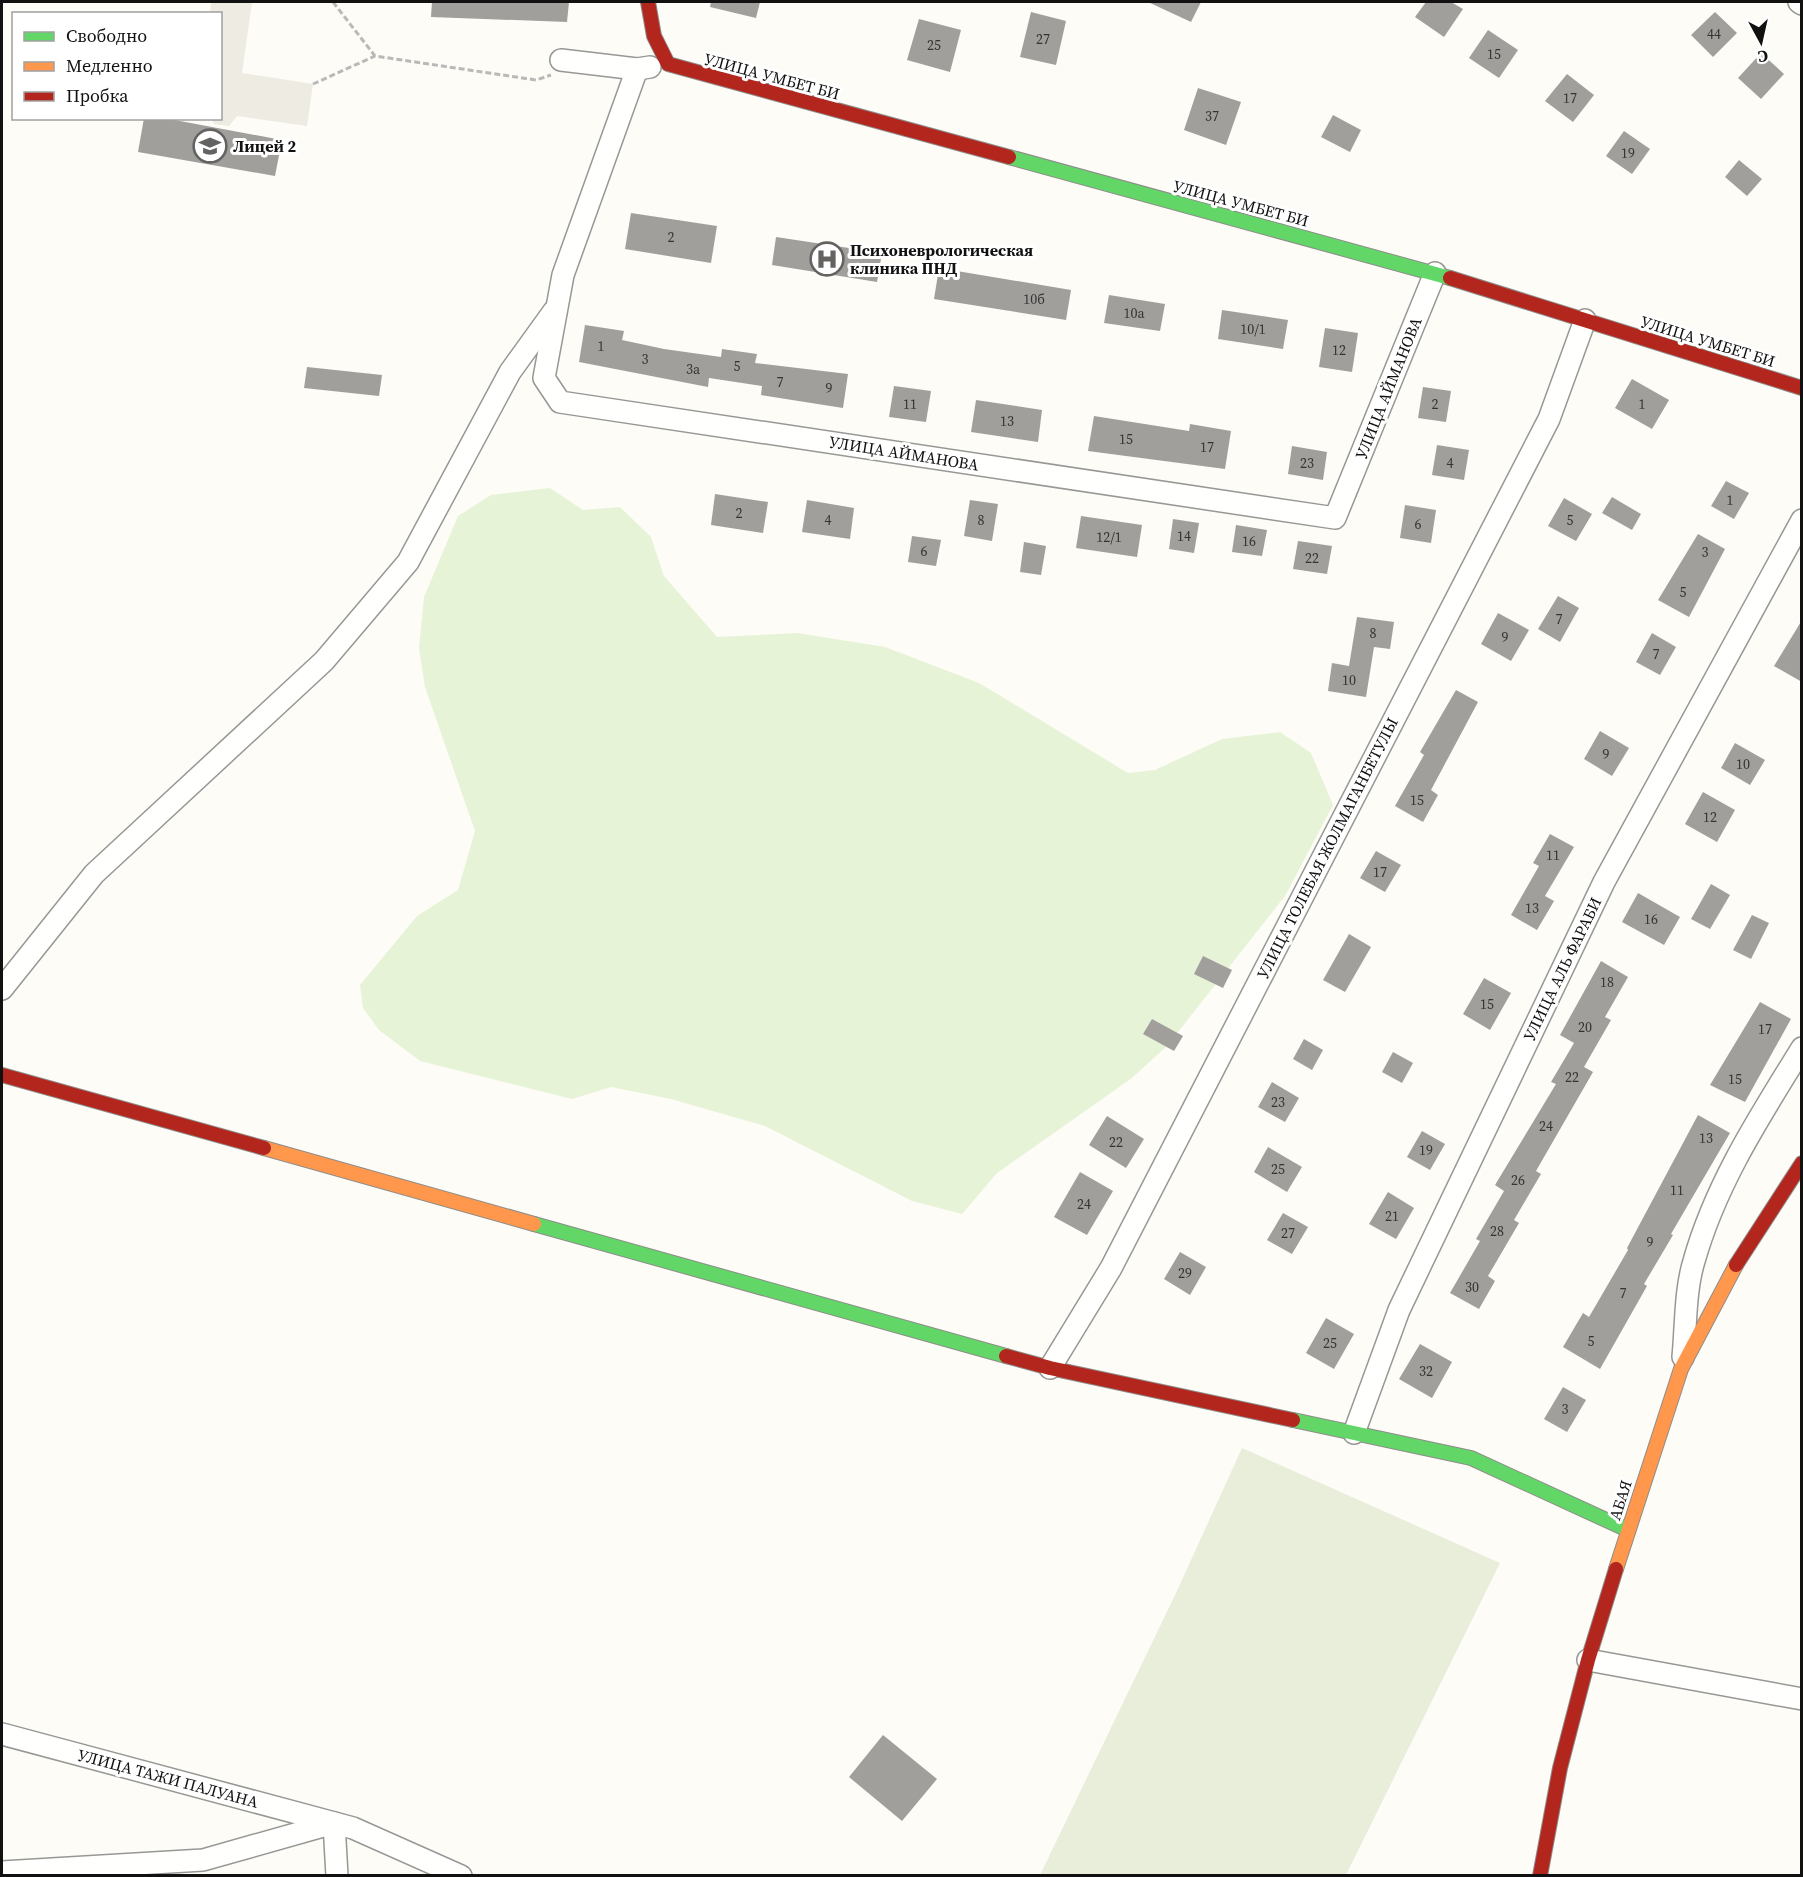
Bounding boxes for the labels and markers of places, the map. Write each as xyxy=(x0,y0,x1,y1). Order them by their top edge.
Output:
school or university icon: Лицей 2 xyxy=(192,128,228,164)
place label: Лицей 2 xyxy=(233,135,297,157)
place label: Психоневрологическая клиника ПНД xyxy=(850,239,1033,279)
hospital icon: Психоневрологическая клиника ПНД xyxy=(809,241,845,277)

